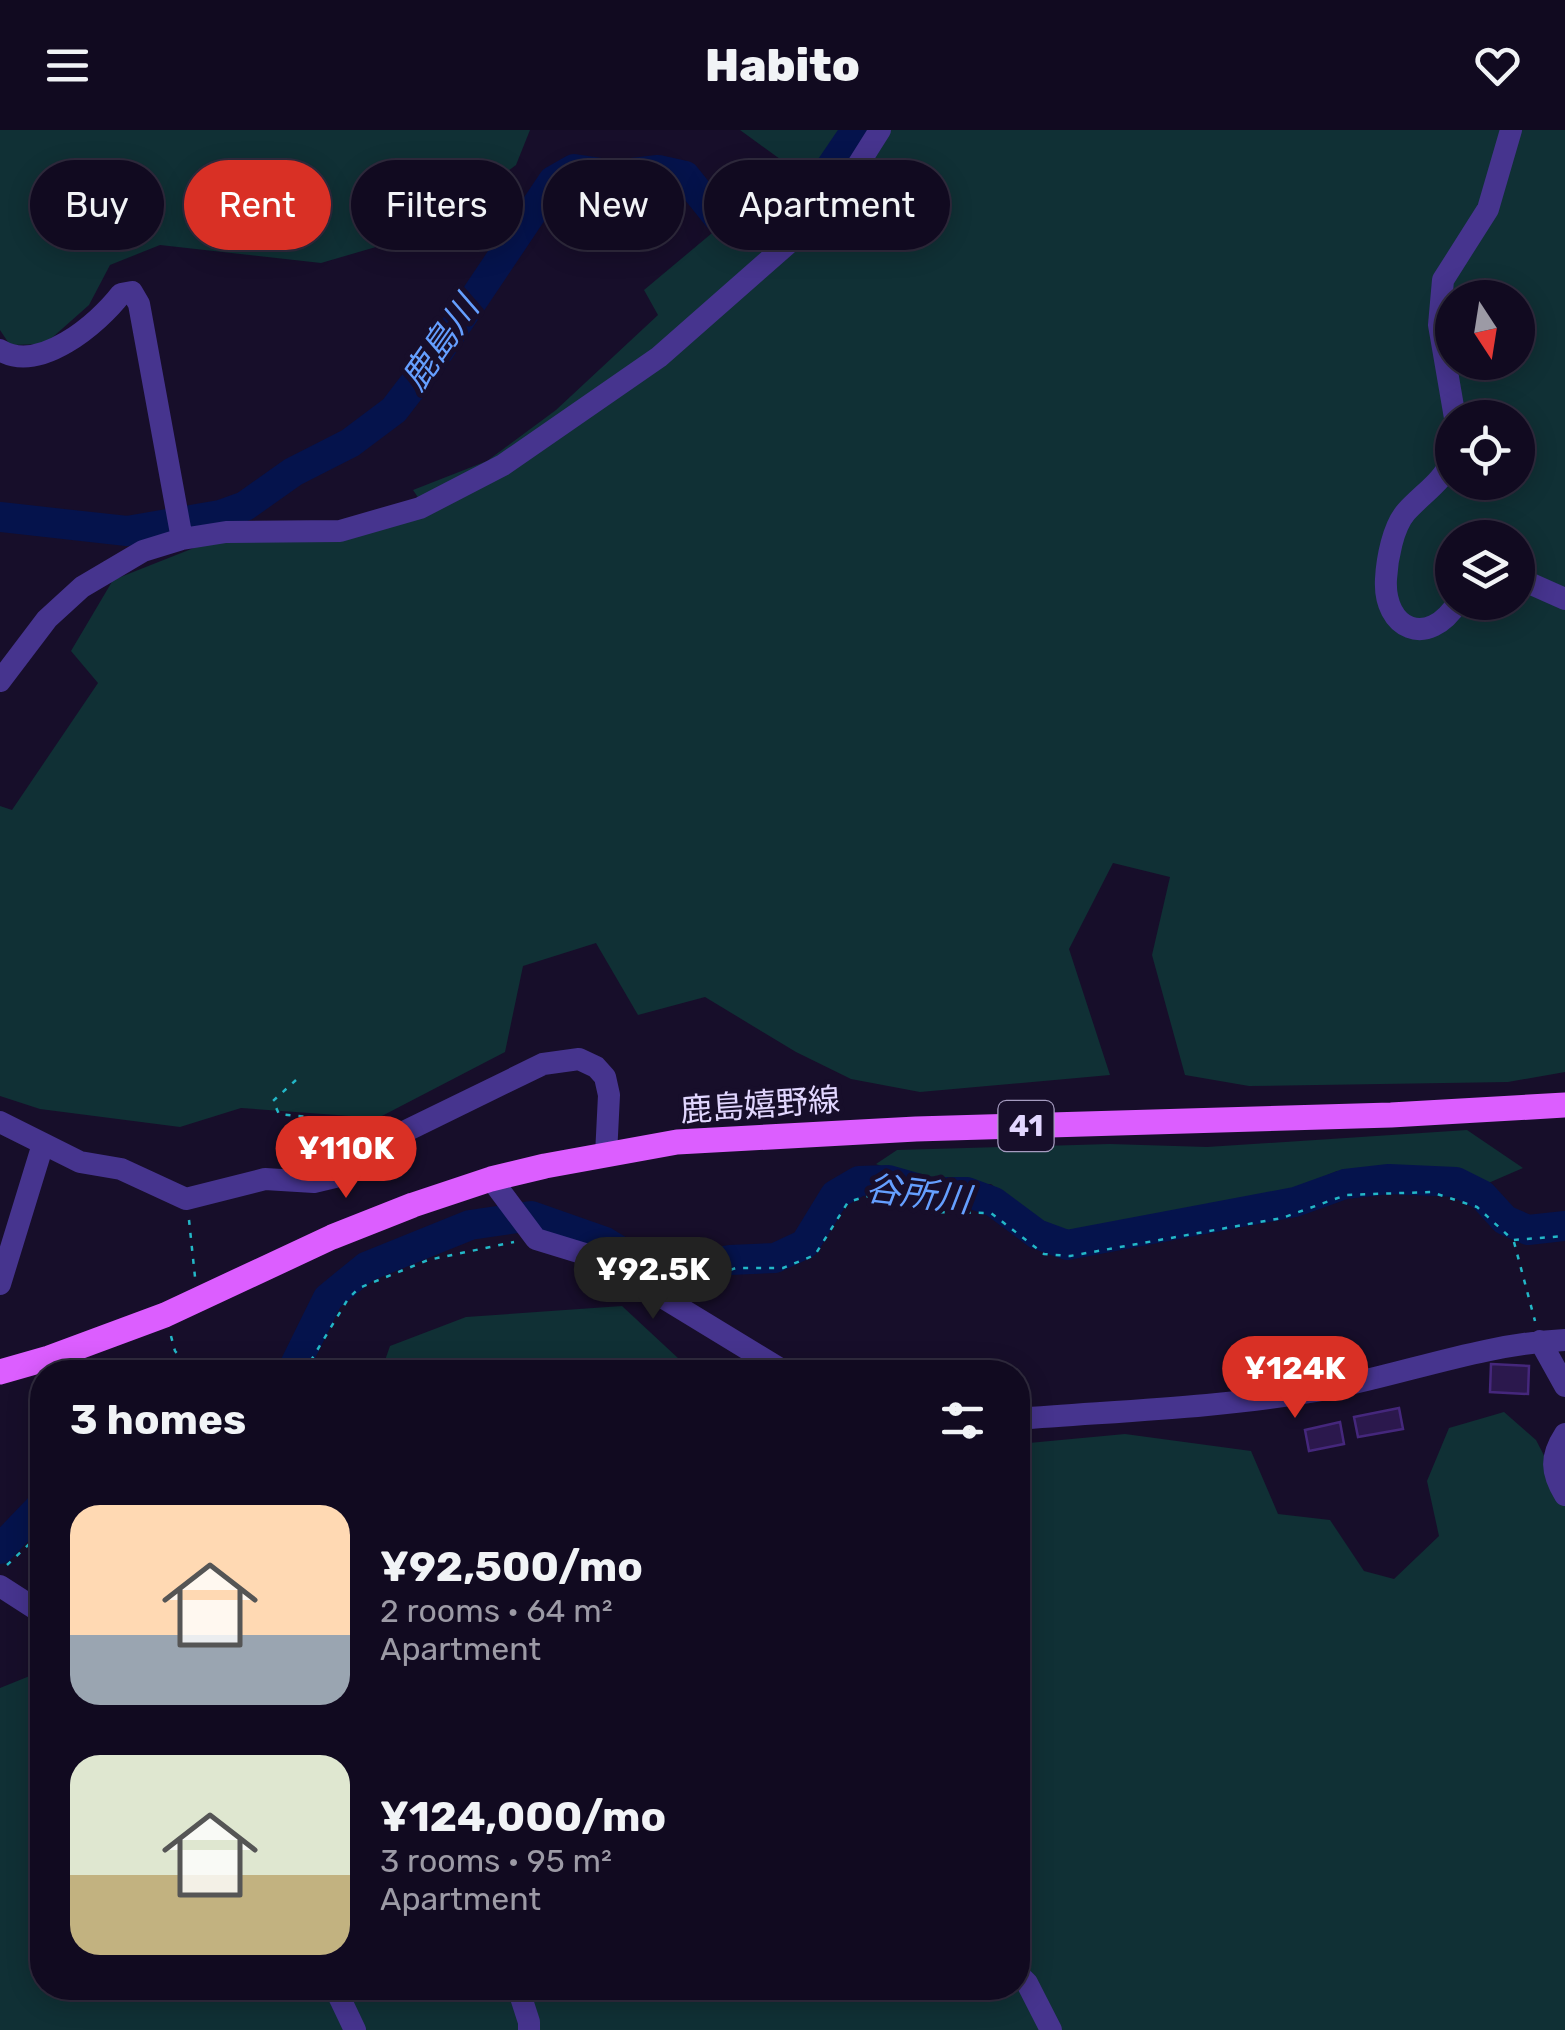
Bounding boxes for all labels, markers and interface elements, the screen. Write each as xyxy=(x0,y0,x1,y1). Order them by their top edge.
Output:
icon: menu xyxy=(40,38,95,93)
icon: heart xyxy=(1470,38,1525,93)
text: Habito xyxy=(705,39,860,92)
chip: Buy xyxy=(30,160,164,250)
chip: Rent xyxy=(184,160,331,250)
chip: Filters xyxy=(351,160,523,250)
chip: New xyxy=(543,160,684,250)
chip: Apartment xyxy=(704,160,950,250)
north arrow xyxy=(1435,280,1535,380)
map controls xyxy=(1435,280,1535,620)
water label: 鹿島川 xyxy=(393,285,490,398)
button: locate xyxy=(1435,400,1535,500)
button: layers xyxy=(1435,520,1535,620)
street label: 鹿島嬉野線 xyxy=(679,1080,841,1130)
road number: 41 xyxy=(998,1101,1054,1151)
pin: ¥110K xyxy=(276,1116,416,1201)
text: ¥110K xyxy=(298,1129,394,1167)
water label: 谷所川 xyxy=(863,1167,977,1222)
pin: ¥92.5K xyxy=(572,1237,734,1322)
text: ¥92.5K xyxy=(596,1250,710,1288)
pin: ¥124K xyxy=(1225,1336,1365,1421)
text: ¥124K xyxy=(1244,1349,1346,1387)
icon: filters xyxy=(935,1393,990,1448)
text: 3 homes xyxy=(70,1395,246,1445)
text: ¥92,500/mo xyxy=(380,1542,643,1592)
icon: home xyxy=(150,1545,270,1665)
text: 2 rooms · 64 m² xyxy=(380,1592,613,1630)
text: Apartment xyxy=(380,1630,541,1668)
text: ¥124,000/mo xyxy=(380,1792,666,1842)
icon: home xyxy=(150,1795,270,1915)
text: 3 rooms · 95 m² xyxy=(380,1842,612,1880)
text: Apartment xyxy=(380,1880,541,1918)

